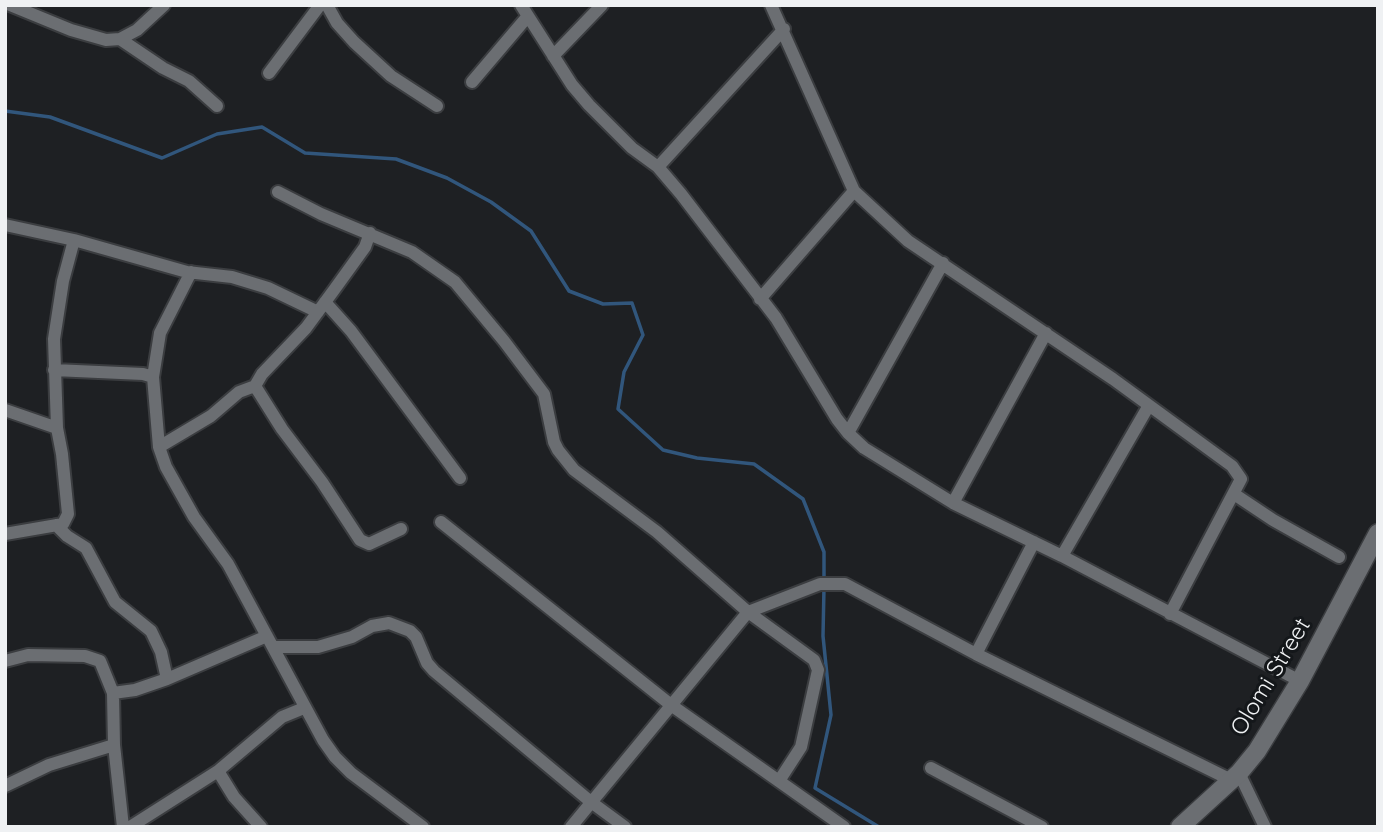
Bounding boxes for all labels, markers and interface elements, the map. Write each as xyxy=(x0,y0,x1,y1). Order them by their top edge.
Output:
street label: Olomi Street xyxy=(1225,613,1317,741)

